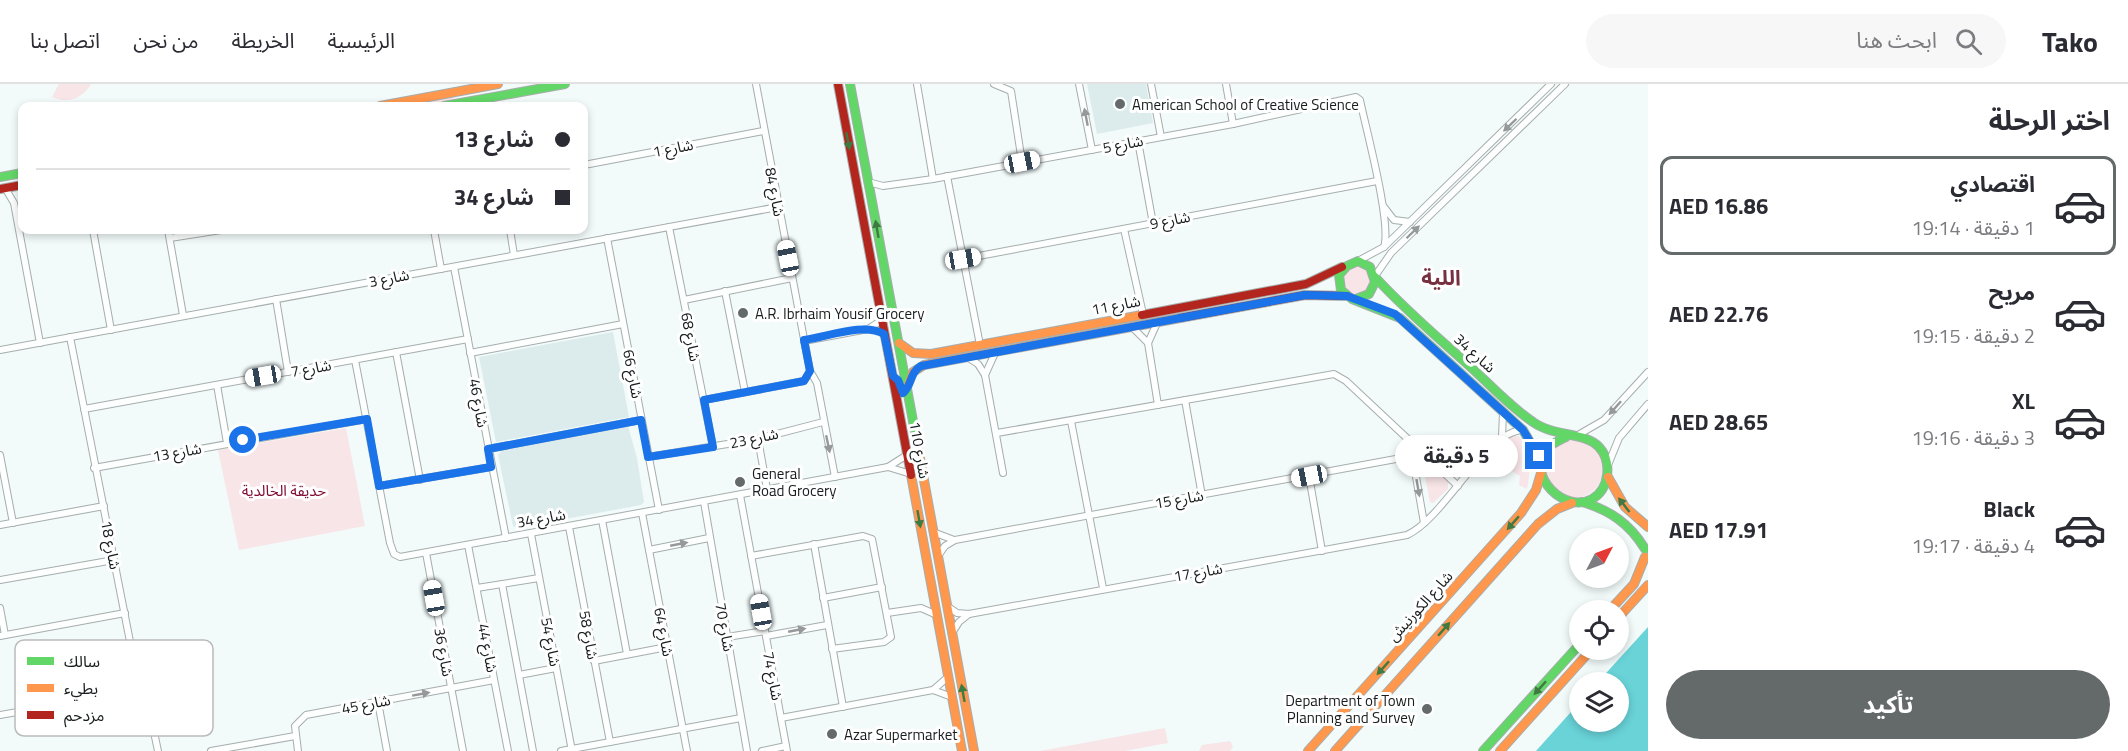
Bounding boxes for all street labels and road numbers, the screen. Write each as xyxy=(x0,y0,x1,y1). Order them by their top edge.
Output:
street label: شارع 5 xyxy=(1101,129,1146,160)
street label: شارع 1 xyxy=(651,133,696,164)
street label: شارع 84 xyxy=(758,166,791,219)
street label: شارع 9 xyxy=(1148,205,1193,236)
street label: شارع 3 xyxy=(367,263,412,294)
street label: شارع 11 xyxy=(1090,289,1143,322)
street label: شارع 68 xyxy=(674,311,707,364)
street label: شارع 34 xyxy=(1448,328,1501,379)
street label: شارع 66 xyxy=(616,348,649,401)
street label: شارع 7 xyxy=(289,353,334,384)
street label: شارع 46 xyxy=(462,377,495,430)
street label: شارع 110 xyxy=(903,420,936,481)
street label: شارع 23 xyxy=(727,422,781,455)
street label: شارع 13 xyxy=(151,436,204,469)
street label: شارع 15 xyxy=(1153,483,1206,516)
street label: شارع 34 xyxy=(515,502,568,535)
street label: شارع 18 xyxy=(94,519,127,572)
street label: شارع 17 xyxy=(1172,556,1225,589)
street label: شارع الكورنيش xyxy=(1382,565,1459,647)
street label: شارع 70 xyxy=(708,601,741,654)
street label: شارع 64 xyxy=(647,606,680,659)
street label: شارع 58 xyxy=(572,609,605,662)
street label: شارع 54 xyxy=(534,616,567,669)
street label: شارع 44 xyxy=(471,622,504,675)
street label: شارع 36 xyxy=(427,626,460,679)
street label: شارع 74 xyxy=(756,650,789,703)
street label: شارع 45 xyxy=(340,688,393,721)

